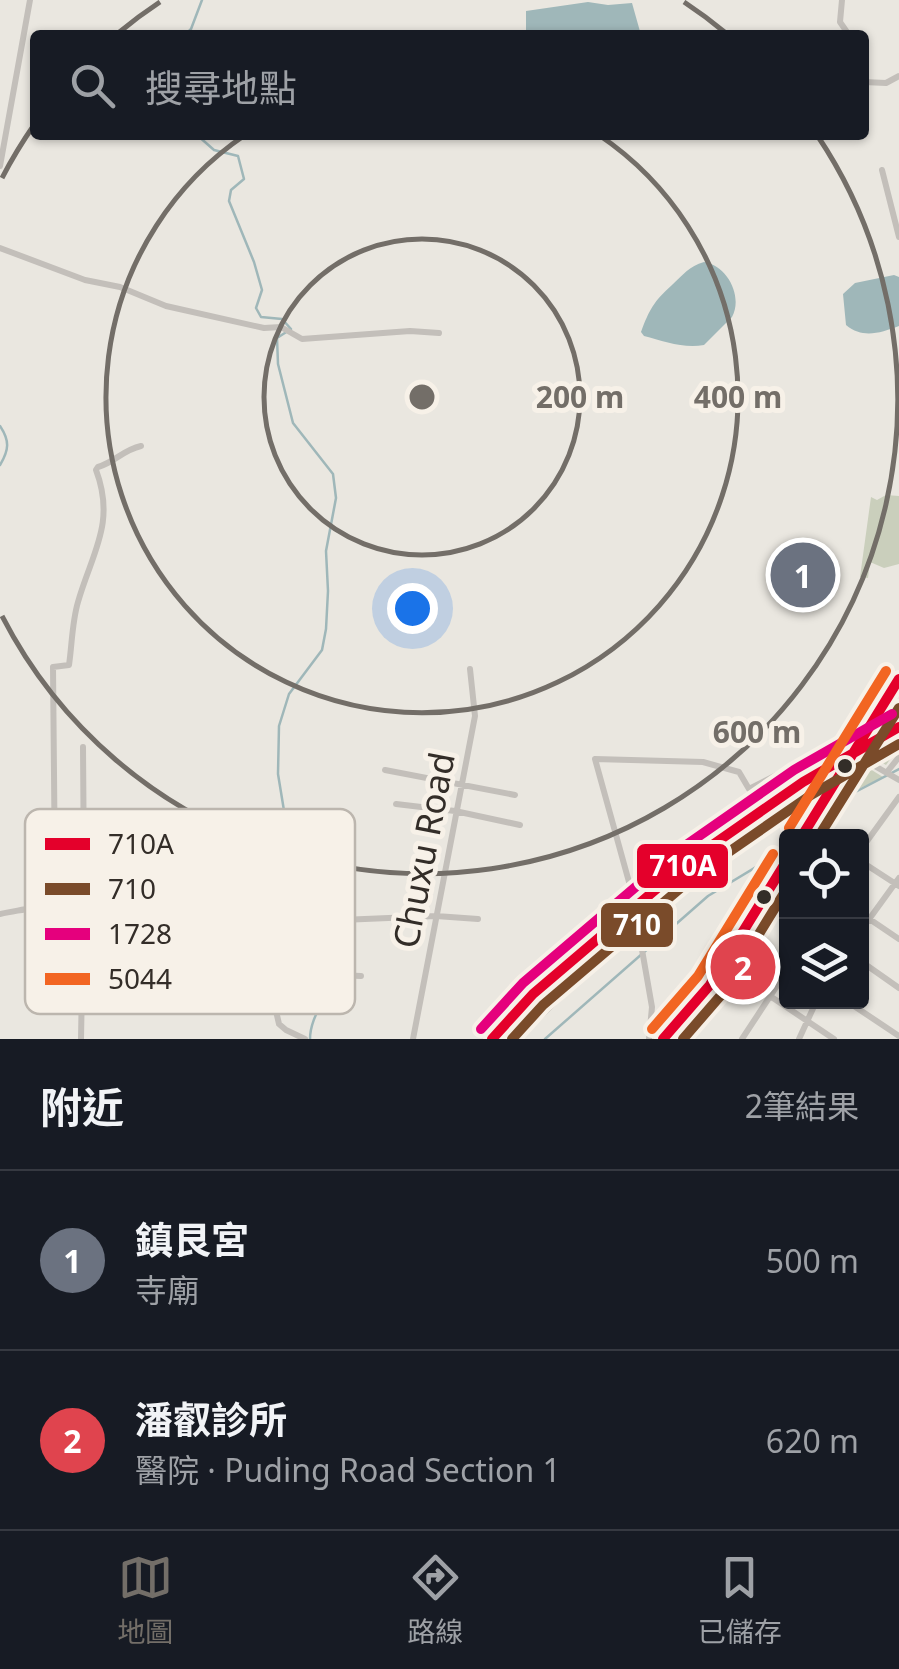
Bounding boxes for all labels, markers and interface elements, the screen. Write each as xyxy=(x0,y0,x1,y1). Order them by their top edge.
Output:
search box xyxy=(30,30,869,140)
icon: search xyxy=(65,58,120,113)
text: 搜尋地點 xyxy=(145,61,297,113)
text: 200 m xyxy=(536,376,624,417)
text: 400 m xyxy=(694,376,782,417)
centre of rings xyxy=(404,379,440,415)
pin: 1 xyxy=(770,538,836,612)
your location xyxy=(387,583,438,634)
text: 600 m xyxy=(713,711,801,752)
street label: Chuxu Road xyxy=(381,748,465,952)
unlabelled marker xyxy=(835,756,855,776)
legend xyxy=(25,809,355,1014)
text: 710A xyxy=(108,824,174,862)
map controls xyxy=(779,829,869,1009)
button: locate xyxy=(779,829,869,919)
line badge: 710A xyxy=(635,842,730,890)
text: 710A xyxy=(649,846,717,884)
text: 710 xyxy=(108,869,156,907)
unlabelled marker xyxy=(754,887,774,907)
line badge: 710 xyxy=(599,901,675,949)
text: 710 xyxy=(613,905,661,943)
text: 1728 xyxy=(108,914,172,952)
button: layers xyxy=(779,919,869,1009)
pin: 2 xyxy=(710,930,776,1004)
text: 5044 xyxy=(108,959,172,997)
text: 附近 xyxy=(40,1078,124,1135)
text: 2筆結果 xyxy=(745,1084,859,1127)
text: 鎮艮宮 xyxy=(135,1213,249,1265)
text: 1 xyxy=(63,1239,82,1282)
text: 500 m xyxy=(766,1239,859,1282)
text: 寺廟 xyxy=(135,1268,199,1311)
text: 潘叡診所 xyxy=(135,1393,287,1445)
text: 2 xyxy=(63,1419,82,1462)
text: 620 m xyxy=(766,1419,859,1462)
text: 醫院 · Puding Road Section 1 xyxy=(135,1448,561,1491)
tab: 地圖 xyxy=(117,1550,173,1650)
tab: 路線 xyxy=(407,1550,464,1650)
tab: 已儲存 xyxy=(698,1550,782,1650)

